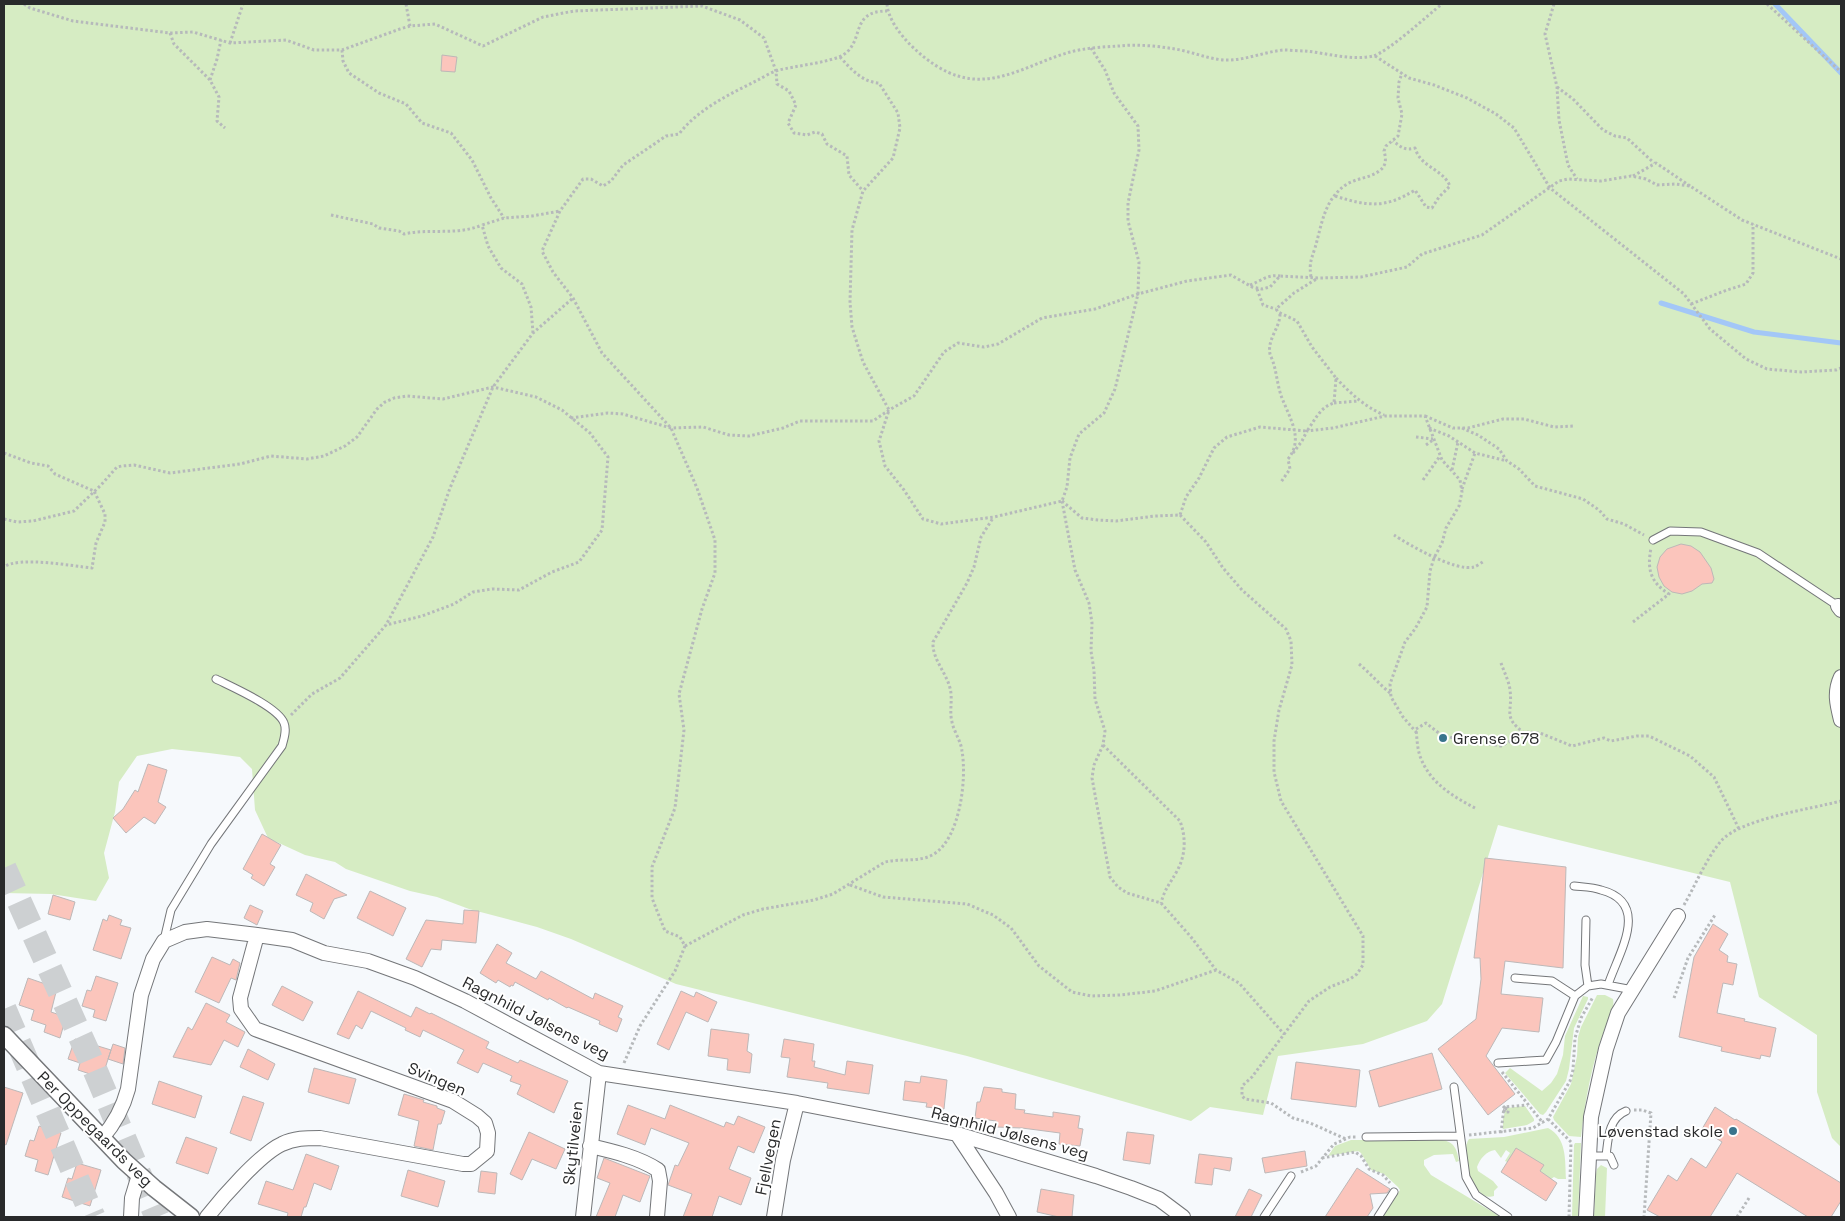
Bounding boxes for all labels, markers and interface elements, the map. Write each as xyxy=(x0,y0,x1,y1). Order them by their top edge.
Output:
place label: Grense 678 xyxy=(1453,728,1539,749)
marker: Grense 678 xyxy=(1437,732,1449,744)
street label: Ragnhild Jølsens veg xyxy=(459,972,613,1064)
street label: Svingen xyxy=(404,1057,470,1101)
street label: Per Oppegaards veg xyxy=(33,1067,157,1191)
street label: Skytilveien xyxy=(558,1100,588,1186)
street label: Ragnhild Jølsens veg xyxy=(929,1102,1091,1164)
street label: Fjellvegen xyxy=(750,1117,786,1197)
place label: Løvenstad skole xyxy=(1598,1121,1723,1142)
marker: Løvenstad skole xyxy=(1727,1125,1739,1137)

